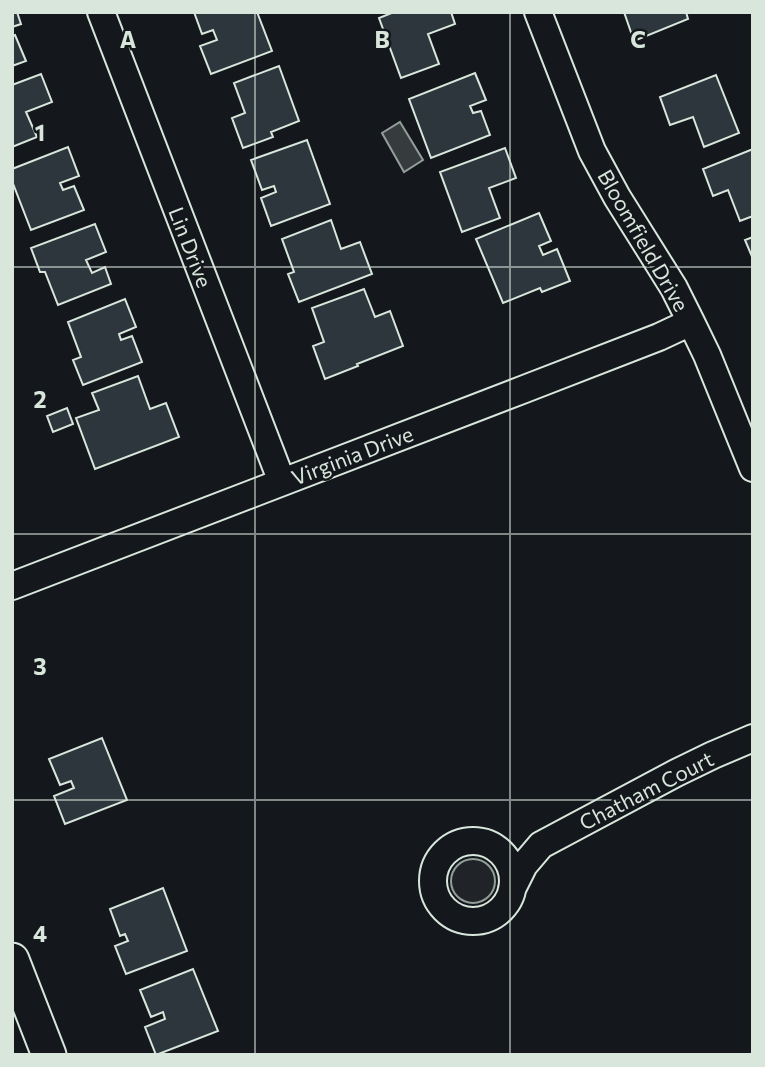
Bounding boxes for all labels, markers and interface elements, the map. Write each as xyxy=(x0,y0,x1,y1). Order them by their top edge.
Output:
text: A xyxy=(120,25,137,53)
text: B xyxy=(374,25,390,53)
text: C xyxy=(630,25,646,53)
text: 1 xyxy=(35,118,45,146)
street label: Bloomfield Drive xyxy=(593,165,695,315)
street label: Lin Drive xyxy=(164,203,218,291)
text: 2 xyxy=(33,385,47,413)
street label: Virginia Drive xyxy=(288,420,416,490)
text: 3 xyxy=(33,652,47,680)
street label: Chatham Court xyxy=(575,745,717,835)
text: 4 xyxy=(33,919,47,947)

